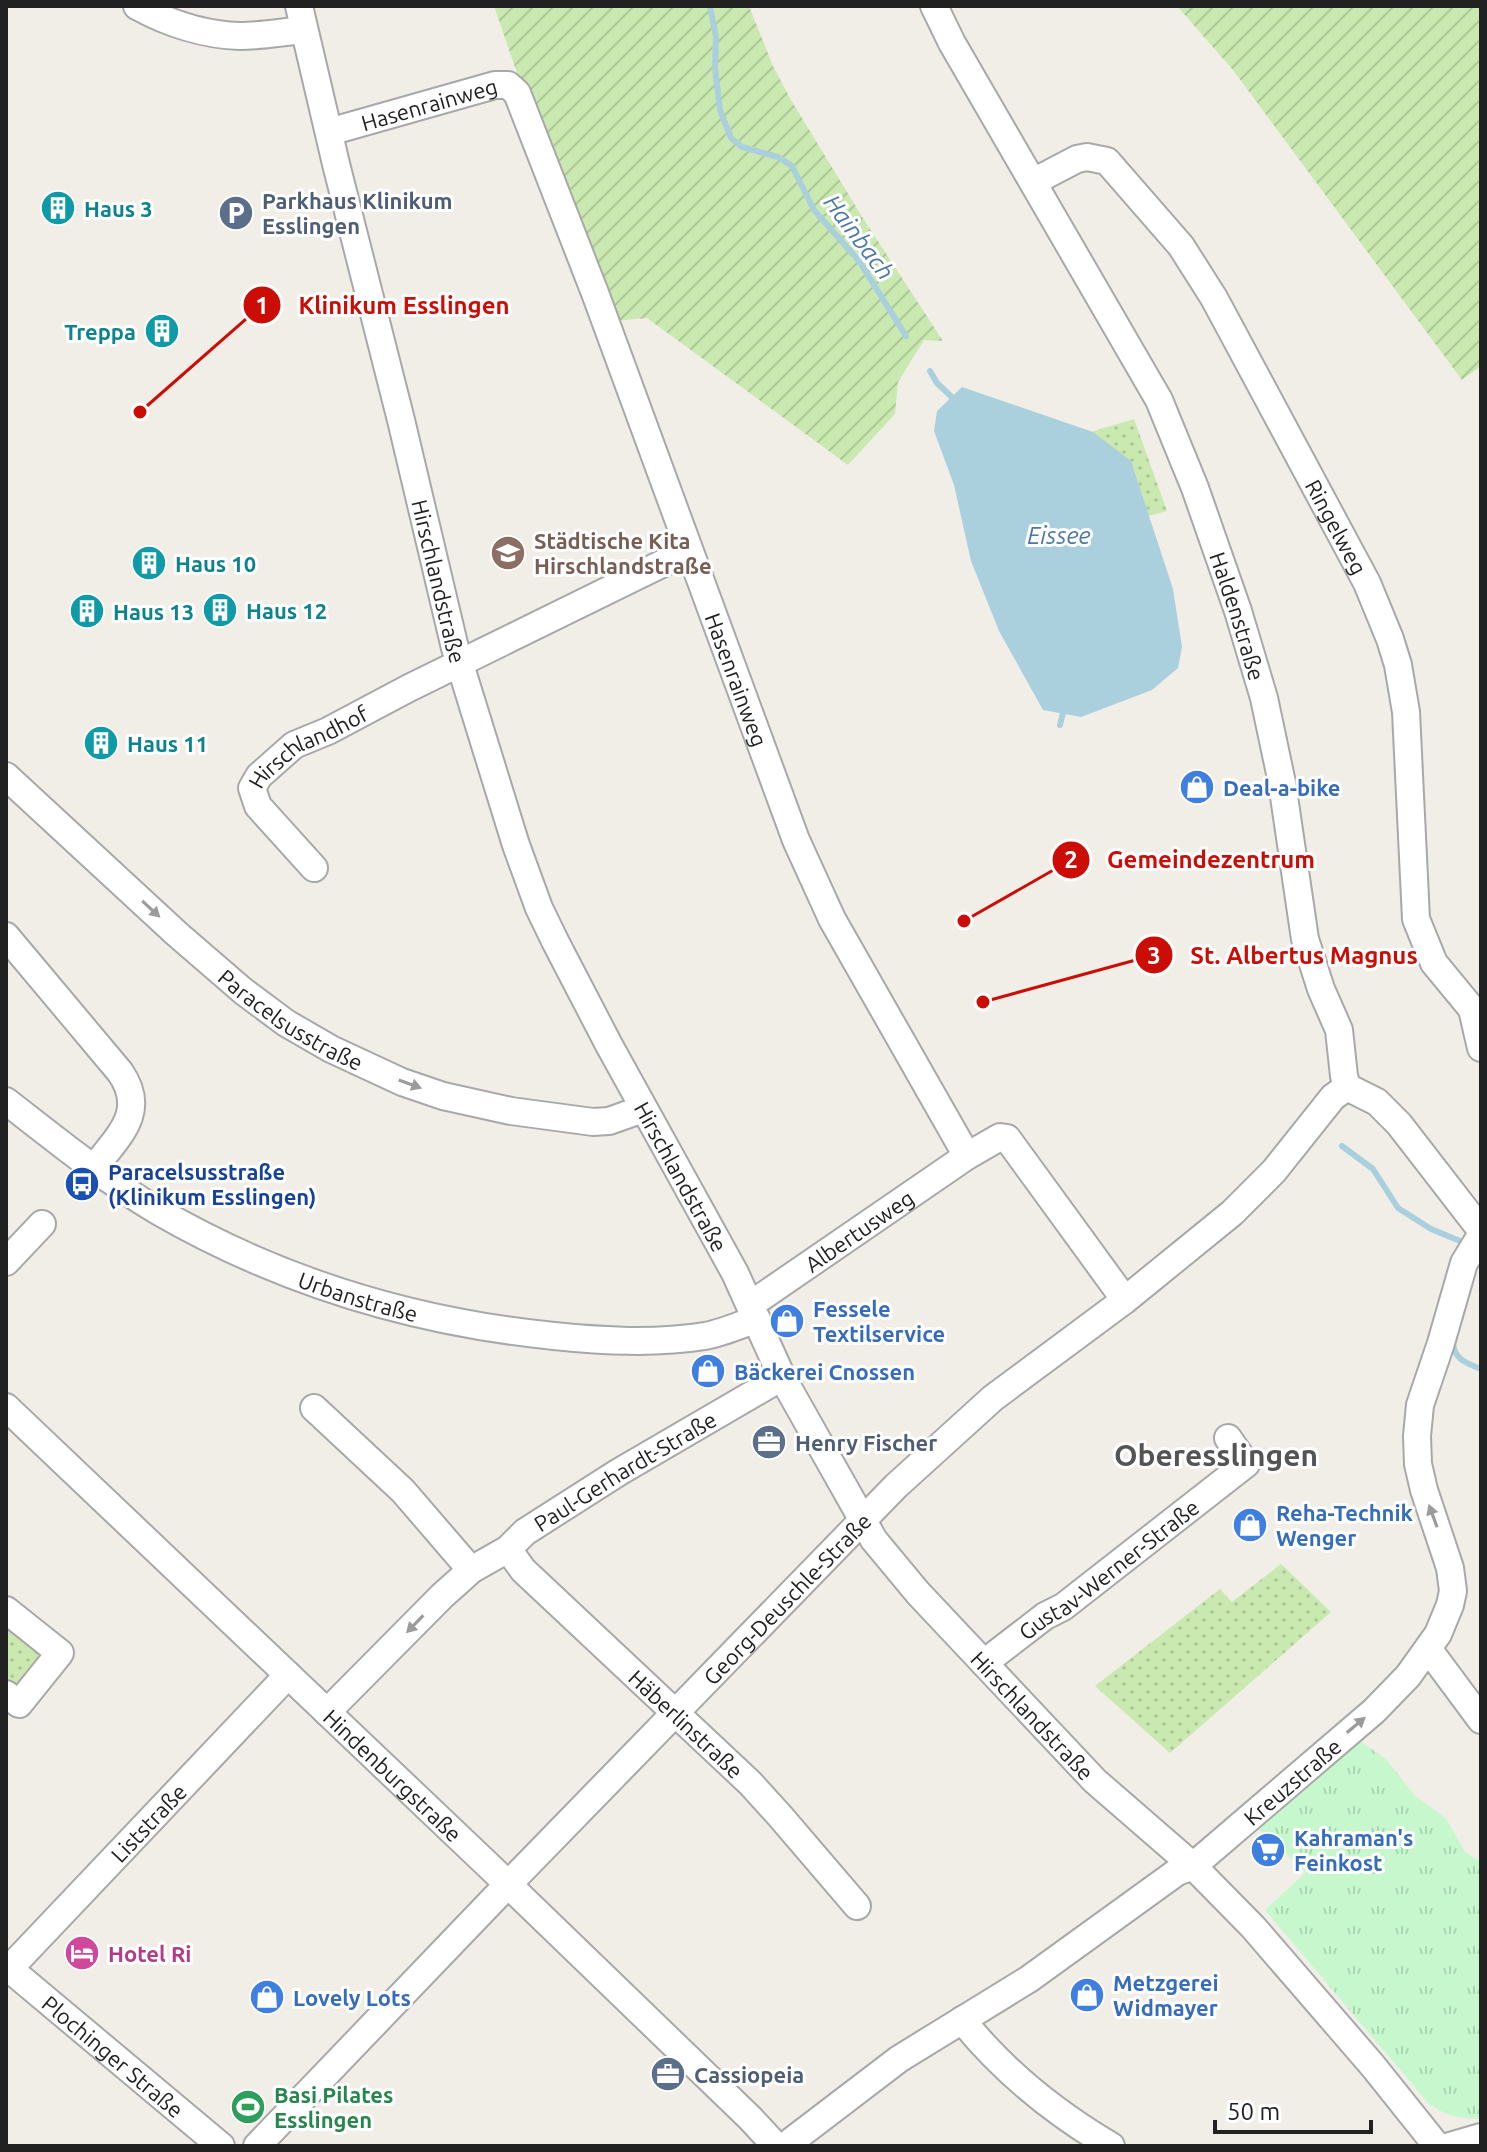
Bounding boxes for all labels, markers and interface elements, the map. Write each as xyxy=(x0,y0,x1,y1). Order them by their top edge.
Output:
street label: Hasenrainweg xyxy=(358,73,500,135)
place label: Parkhaus Klinikum Esslingen xyxy=(262,188,453,238)
building icon: Haus 3 xyxy=(39,189,77,227)
water label: Hainbach xyxy=(818,189,900,285)
parking icon: Parkhaus Klinikum Esslingen xyxy=(217,194,255,232)
place label: Haus 3 xyxy=(84,196,153,221)
callout: Klinikum Esslingen xyxy=(242,281,525,329)
text: 1 xyxy=(255,292,269,319)
text: Klinikum Esslingen xyxy=(298,292,510,319)
building icon: Treppa xyxy=(143,312,181,350)
place label: Treppa xyxy=(64,319,136,344)
street label: Ringelweg xyxy=(1301,475,1372,578)
street label: Hirschlandstraße xyxy=(408,497,471,666)
water label: Eissee xyxy=(1027,522,1091,549)
place label: Städtische Kita Hirschlandstraße xyxy=(534,528,712,578)
school or university icon: Städtische Kita Hirschlandstraße xyxy=(489,534,527,572)
building icon: Haus 10 xyxy=(130,544,168,582)
street label: Haldenstraße xyxy=(1206,548,1270,683)
place label: Haus 10 xyxy=(175,551,256,576)
building icon: Haus 12 xyxy=(201,591,239,629)
building icon: Haus 13 xyxy=(68,592,106,630)
place label: Haus 12 xyxy=(246,598,327,623)
place label: Haus 13 xyxy=(113,599,194,624)
street label: Hasenrainweg xyxy=(701,609,773,750)
street label: Hirschlandhof xyxy=(243,700,372,792)
building icon: Haus 11 xyxy=(82,724,120,762)
place label: Haus 11 xyxy=(127,731,208,756)
shop icon: Deal-a-bike xyxy=(1178,768,1216,806)
place label: Deal-a-bike xyxy=(1223,775,1341,800)
callout: Gemeindezentrum xyxy=(1051,836,1331,884)
text: 2 xyxy=(1064,846,1078,873)
text: Gemeindezentrum xyxy=(1107,846,1315,873)
one-way arrow xyxy=(141,899,160,917)
callout: St. Albertus Magnus xyxy=(1134,931,1434,979)
text: 3 xyxy=(1147,942,1161,969)
text: St. Albertus Magnus xyxy=(1190,942,1418,969)
street label: Paracelsusstraße xyxy=(214,964,367,1075)
one-way arrow xyxy=(398,1078,422,1091)
street label: Hirschlandstraße xyxy=(630,1097,733,1256)
place label: Paracelsusstraße (Klinikum Esslingen) xyxy=(108,1159,316,1210)
bus stop icon: Paracelsusstraße (Klinikum Esslingen) xyxy=(63,1165,101,1203)
street label: Albertusweg xyxy=(800,1184,918,1276)
street label: Urbanstraße xyxy=(295,1266,420,1326)
place label: Fessele Textilservice xyxy=(813,1296,945,1346)
shop icon: Fessele Textilservice xyxy=(768,1302,806,1340)
shop icon: Bäckerei Cnossen xyxy=(689,1352,727,1390)
place label: Bäckerei Cnossen xyxy=(734,1359,915,1384)
street label: Paul-Gerhardt-Straße xyxy=(529,1406,720,1536)
office icon: Henry Fischer xyxy=(750,1423,788,1461)
place label: Henry Fischer xyxy=(795,1430,937,1455)
district label: Oberesslingen xyxy=(1114,1438,1318,1472)
street label: Gustav-Werner-Straße xyxy=(1013,1494,1203,1644)
place label: Reha-Technik Wenger xyxy=(1276,1500,1414,1550)
one-way arrow xyxy=(1427,1503,1439,1527)
shop icon: Reha-Technik Wenger xyxy=(1231,1506,1269,1544)
street label: Georg-Deuschle-Straße xyxy=(698,1507,876,1689)
one-way arrow xyxy=(406,1614,425,1633)
street label: Hirschlandstraße xyxy=(966,1645,1099,1784)
street label: Häberlinstraße xyxy=(624,1664,749,1783)
street label: Hindenburgstraße xyxy=(319,1704,467,1846)
one-way arrow xyxy=(1346,1717,1366,1734)
street label: Kreuzstraße xyxy=(1238,1733,1346,1830)
street label: Liststraße xyxy=(105,1778,191,1867)
place label: Kahraman's Feinkost xyxy=(1294,1825,1413,1875)
supermarket icon: Kahraman's Feinkost xyxy=(1249,1831,1287,1869)
hotel icon: Hotel Ri xyxy=(63,1934,101,1972)
place label: Hotel Ri xyxy=(108,1941,191,1966)
place label: Metzgerei Widmayer xyxy=(1113,1970,1219,2020)
shop icon: Metzgerei Widmayer xyxy=(1068,1976,1106,2014)
shop icon: Lovely Lots xyxy=(248,1978,286,2016)
place label: Lovely Lots xyxy=(293,1985,411,2010)
street label: Plochinger Straße xyxy=(38,1990,189,2122)
office icon: Cassiopeia xyxy=(649,2055,687,2093)
place label: Cassiopeia xyxy=(694,2062,804,2087)
place label: Basi Pilates Esslingen xyxy=(274,2082,393,2132)
scale bar xyxy=(1215,2084,1371,2134)
sports icon: Basi Pilates Esslingen xyxy=(229,2088,267,2126)
text: 50 m xyxy=(1227,2098,1280,2125)

